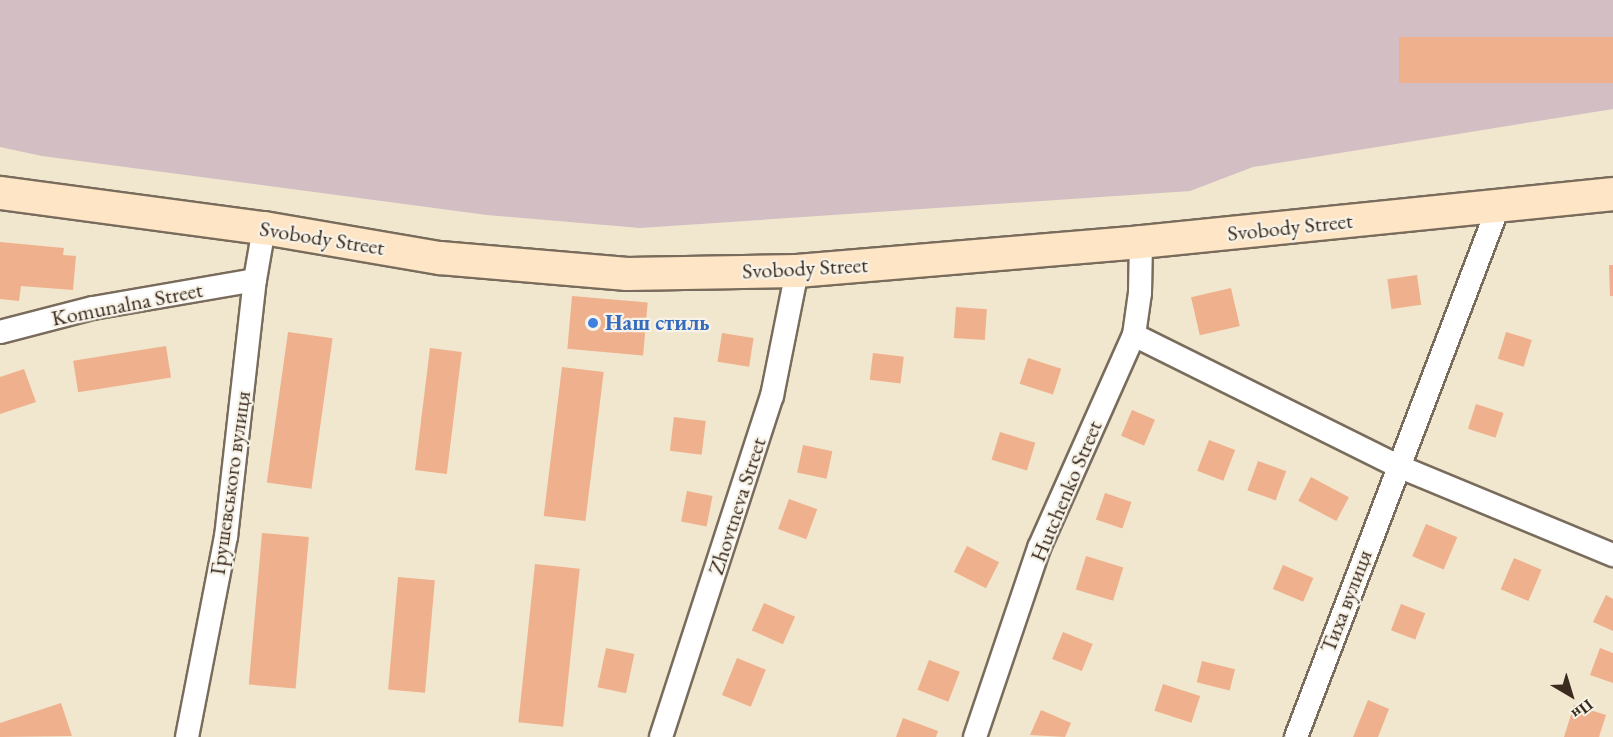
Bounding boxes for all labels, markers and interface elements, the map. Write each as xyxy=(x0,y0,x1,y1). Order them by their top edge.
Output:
street label: Svobody Street xyxy=(1226,207,1354,247)
street label: Svobody Street xyxy=(258,215,386,261)
street label: Svobody Street xyxy=(741,252,869,284)
street label: Komunalna Street xyxy=(49,276,205,332)
place label: Наш стиль xyxy=(605,310,710,336)
marker: Наш стиль xyxy=(586,316,600,330)
street label: Грушевського вулиця xyxy=(204,389,256,577)
street label: Hutchenko Street xyxy=(1024,416,1108,566)
street label: Zhovtneva Street xyxy=(702,434,772,578)
street label: Тиха вулиця xyxy=(1314,546,1378,656)
north arrow xyxy=(1541,665,1601,725)
text: Пн xyxy=(1567,695,1597,725)

